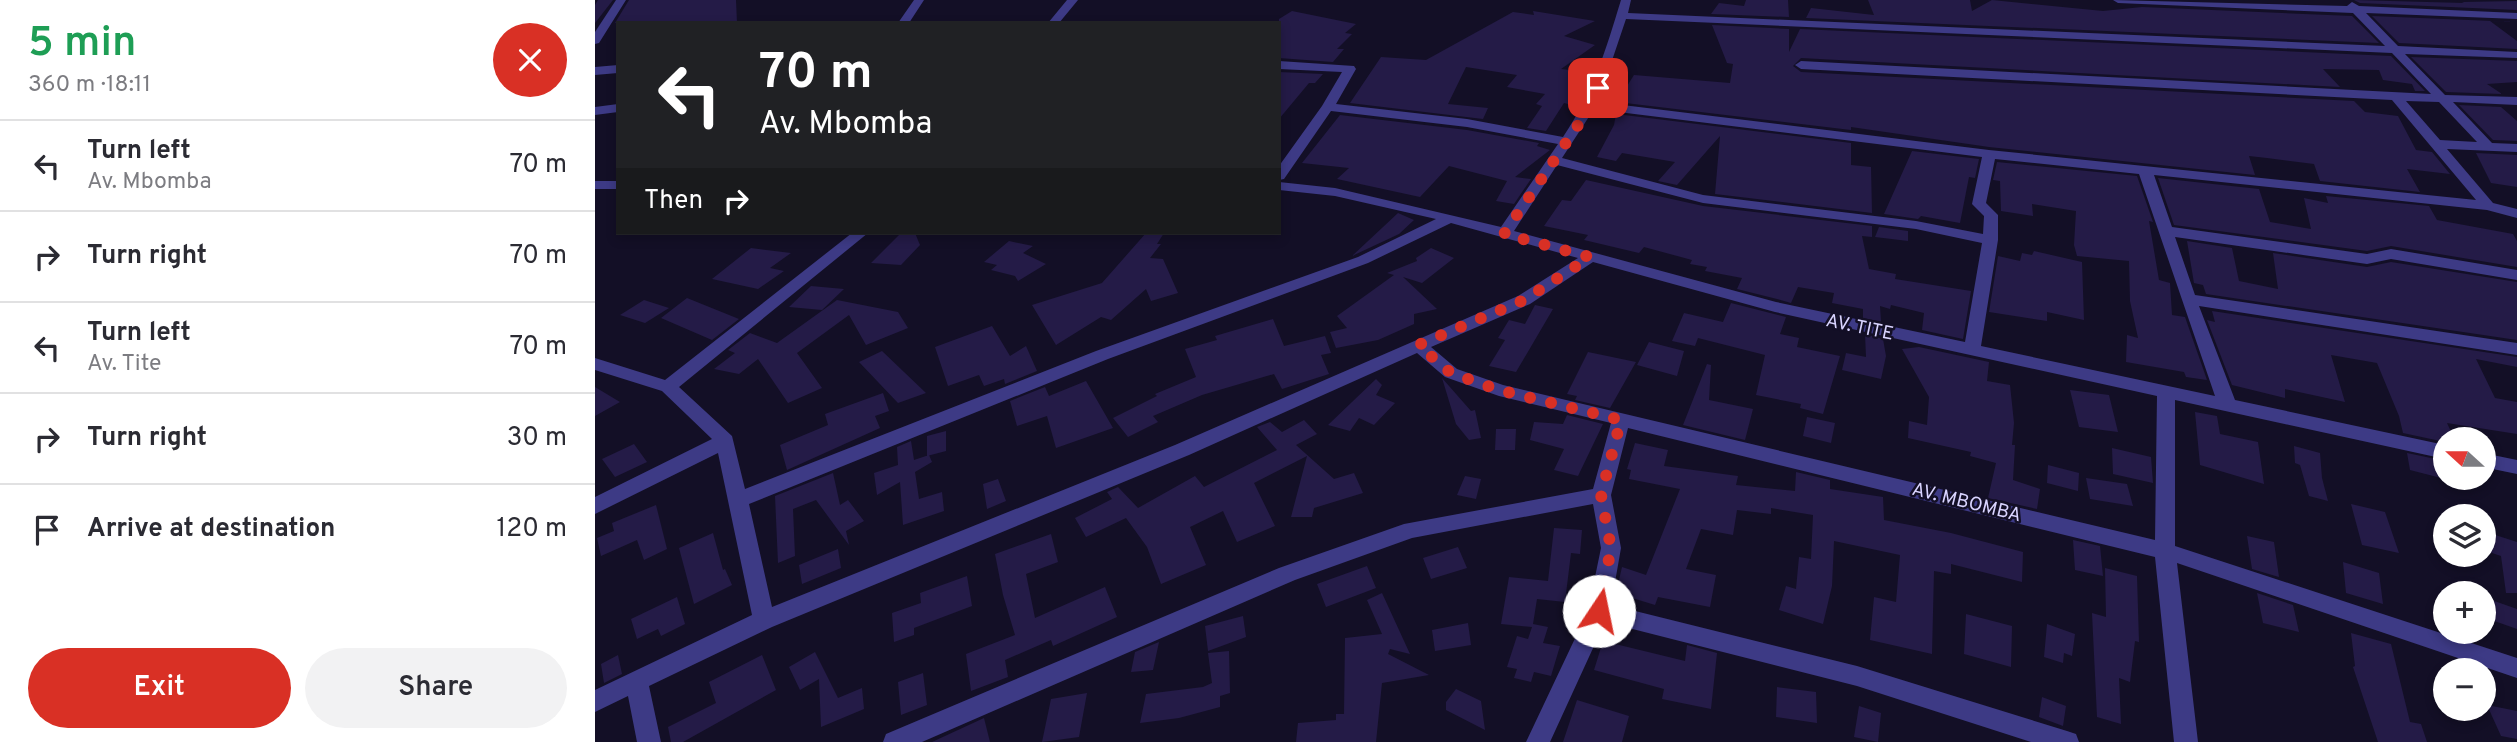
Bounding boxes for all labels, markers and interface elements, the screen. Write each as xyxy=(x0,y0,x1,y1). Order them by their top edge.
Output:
text: 5 min xyxy=(28,18,136,71)
button: close xyxy=(493,23,567,97)
text: 70 m xyxy=(759,44,873,106)
icon: left xyxy=(644,49,735,140)
pin xyxy=(1568,58,1628,118)
icon: arrive xyxy=(1579,69,1617,107)
text: 360 m · 18:11 xyxy=(28,71,151,100)
text: Av. Mbomba xyxy=(759,105,932,145)
text: Turn left xyxy=(87,135,191,168)
icon: left xyxy=(28,147,66,185)
text: 70 m xyxy=(509,149,567,182)
text: Av. Mbomba xyxy=(87,168,212,197)
icon: right xyxy=(717,182,755,220)
text: Then xyxy=(644,185,703,218)
icon: right xyxy=(28,238,66,276)
text: Turn right xyxy=(87,240,207,273)
text: 70 m xyxy=(509,240,567,273)
street label: AV. TITE xyxy=(1824,309,1896,347)
text: Turn left xyxy=(87,317,191,350)
icon: left xyxy=(28,329,66,367)
text: 70 m xyxy=(509,331,567,364)
text: Av. Tite xyxy=(87,350,162,379)
icon: right xyxy=(28,420,66,458)
text: Turn right xyxy=(87,422,207,455)
text: 30 m xyxy=(507,422,567,455)
north arrow xyxy=(2433,427,2495,490)
map controls xyxy=(2433,427,2496,721)
street label: AV. MBOMBA xyxy=(1909,478,2024,528)
button: layers xyxy=(2433,504,2496,567)
icon: arrive xyxy=(28,511,66,549)
text: Arrive at destination xyxy=(87,513,335,546)
text: 120 m xyxy=(497,513,567,546)
position arrow xyxy=(1562,574,1636,648)
button: + xyxy=(2433,581,2496,644)
button: Exit xyxy=(28,648,291,728)
button: Share xyxy=(305,648,567,728)
button: − xyxy=(2433,658,2496,721)

